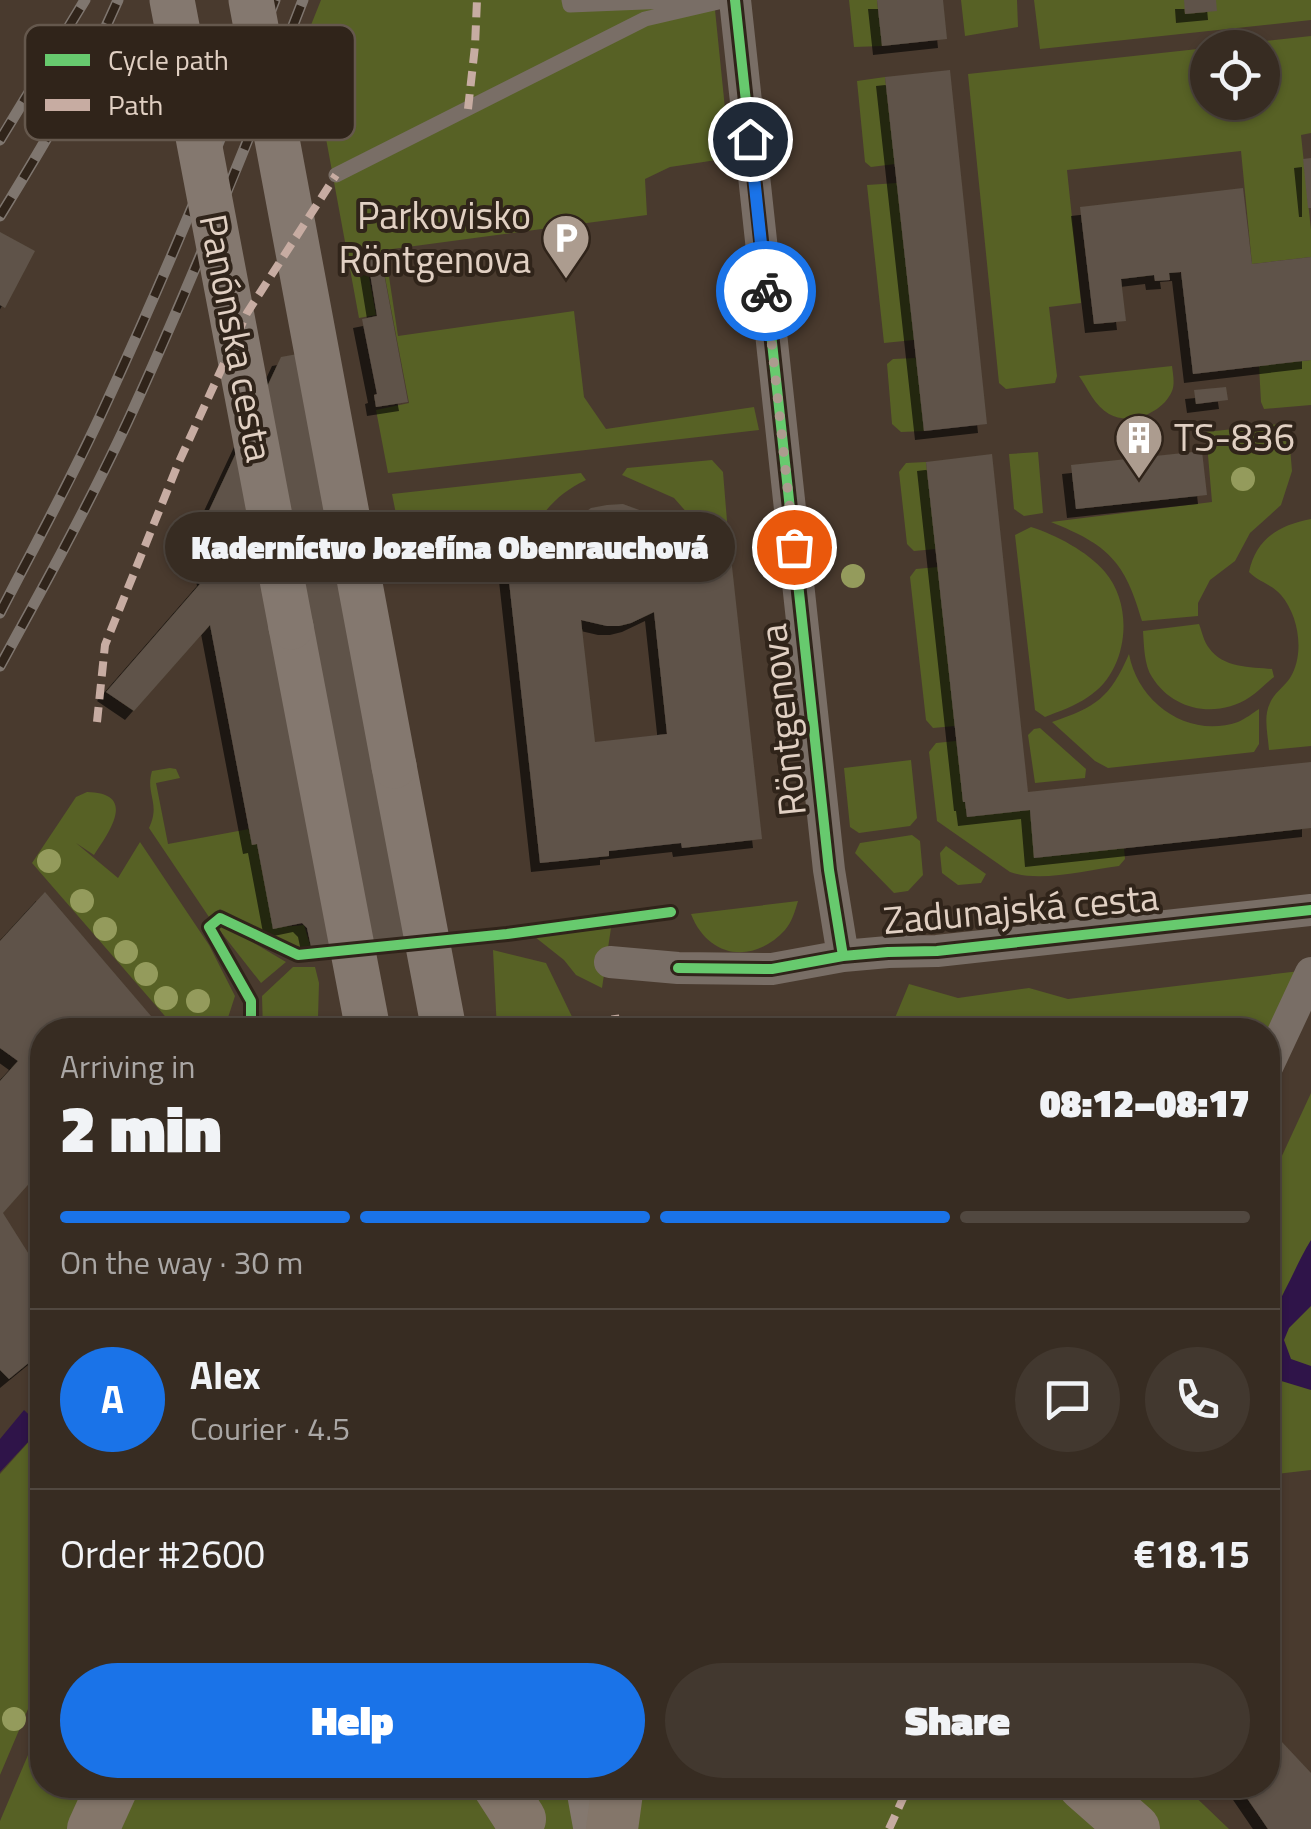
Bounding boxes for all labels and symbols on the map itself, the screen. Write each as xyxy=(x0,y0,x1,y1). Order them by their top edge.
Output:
legend xyxy=(25,25,355,140)
text: Cycle path xyxy=(108,38,229,81)
text: Path xyxy=(108,83,163,126)
pin xyxy=(708,97,793,182)
place label: Parkovisko Röntgenova xyxy=(338,186,531,288)
street label: Panónska cesta xyxy=(185,209,289,467)
parking icon: Parkovisko Röntgenova xyxy=(540,212,592,280)
courier xyxy=(716,241,816,341)
place label: TS-836 xyxy=(1174,408,1295,466)
building icon: TS-836 xyxy=(1113,412,1165,480)
pin xyxy=(752,505,837,590)
callout: Kaderníctvo Jozefína Obenrauchová xyxy=(164,512,734,582)
street label: Röntgenova xyxy=(743,621,821,819)
street label: Zadunajská cesta xyxy=(881,867,1161,949)

